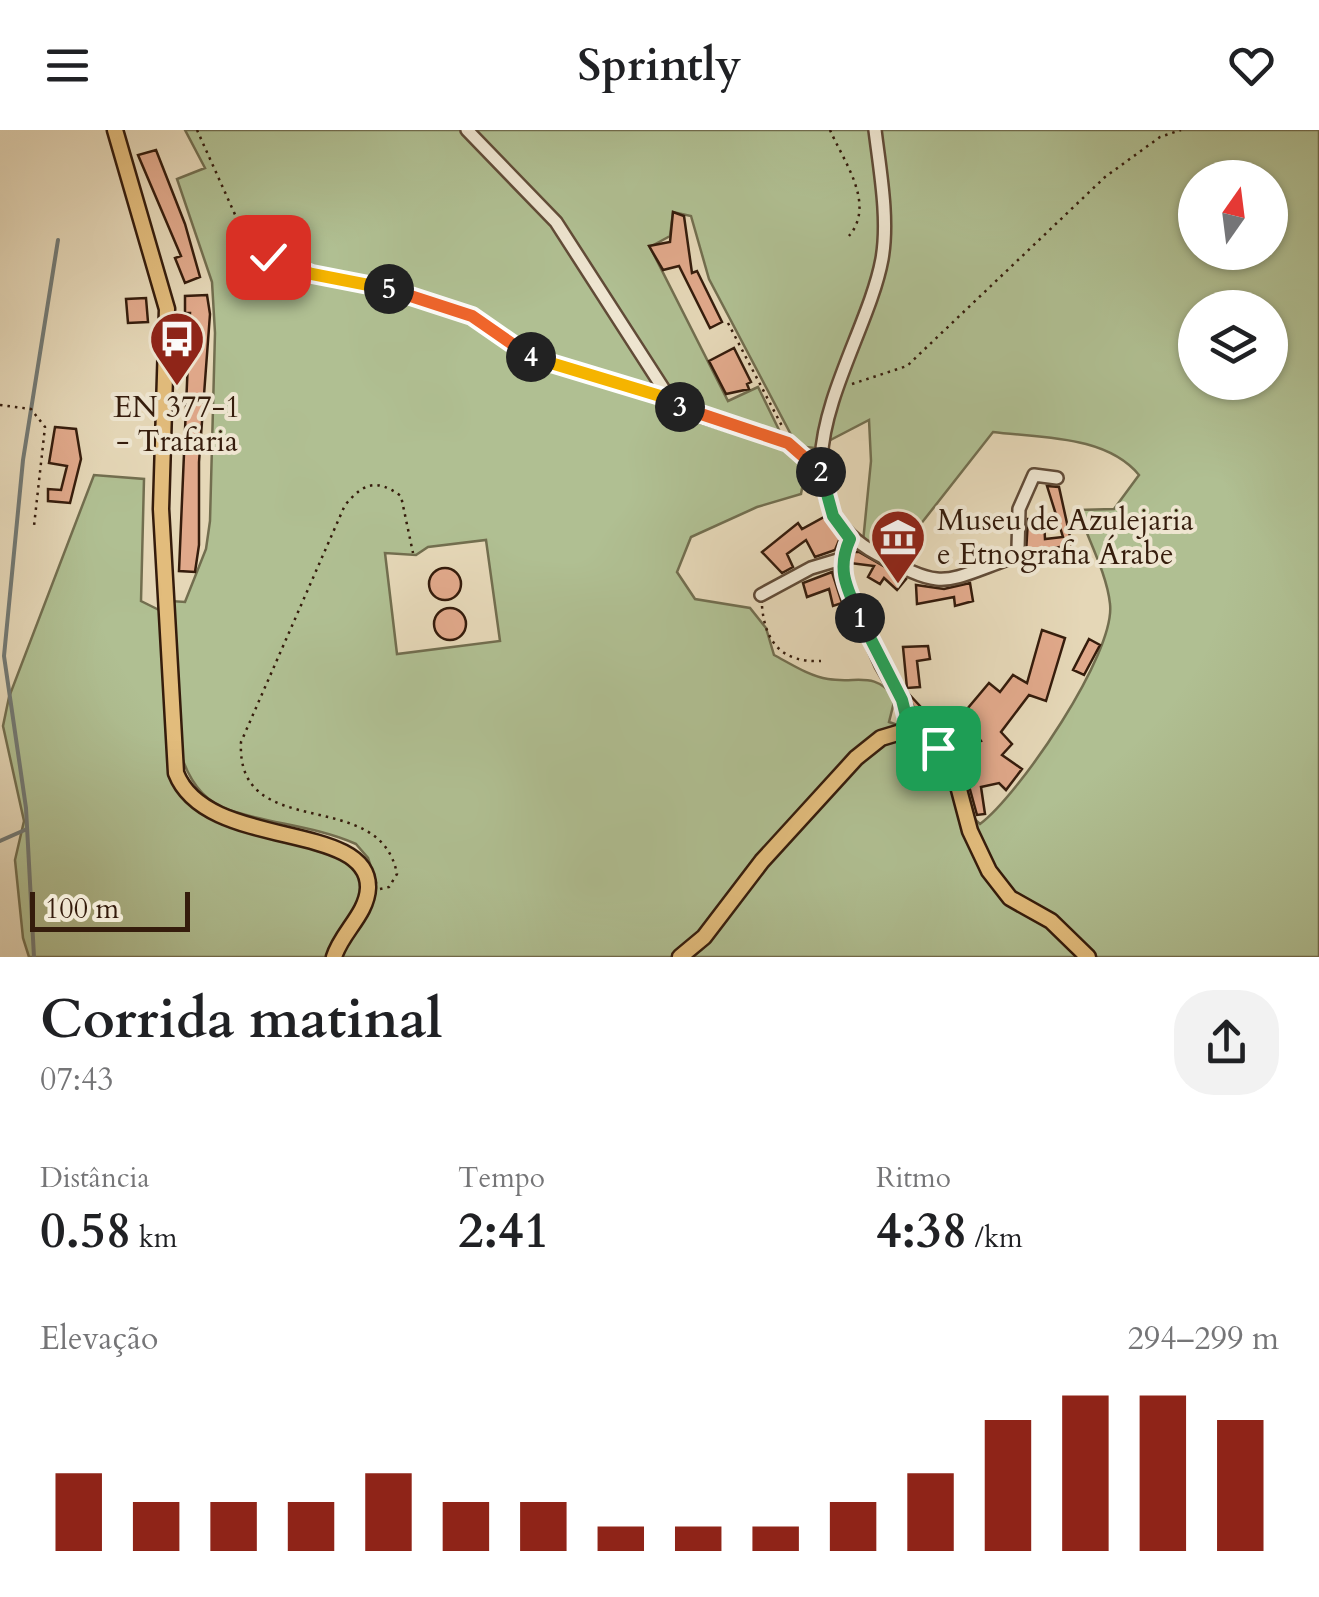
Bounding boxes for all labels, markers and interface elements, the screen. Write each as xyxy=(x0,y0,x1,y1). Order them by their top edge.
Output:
text: Sprintly xyxy=(578,35,741,96)
icon: menu xyxy=(40,38,95,93)
icon: heart xyxy=(1224,38,1279,93)
north arrow xyxy=(1178,160,1288,270)
map controls xyxy=(1178,160,1288,400)
pin xyxy=(226,215,311,300)
icon: check xyxy=(241,230,296,285)
pin: 5 xyxy=(364,264,414,314)
text: 5 xyxy=(382,270,396,308)
button: layers xyxy=(1178,290,1288,400)
bus stop icon: EN 377-1 - Trafaria xyxy=(147,309,207,388)
pin: 4 xyxy=(506,332,556,382)
text: 4 xyxy=(524,338,538,376)
pin: 3 xyxy=(655,382,705,432)
place label: EN 377-1 - Trafaria xyxy=(113,387,241,462)
text: 3 xyxy=(673,388,687,426)
pin: 2 xyxy=(796,447,846,497)
text: 2 xyxy=(814,453,828,491)
place label: Museu de Azulejaria e Etnografia Árabe xyxy=(937,500,1194,575)
museum icon: Museu de Azulejaria e Etnografia Árabe xyxy=(868,507,928,586)
pin: 1 xyxy=(835,593,885,643)
text: 1 xyxy=(853,599,867,637)
pin xyxy=(896,706,981,791)
icon: arrive xyxy=(911,721,966,776)
scale bar xyxy=(30,887,190,931)
text: 100 m xyxy=(45,890,119,928)
text: Corrida matinal xyxy=(40,983,443,1057)
button: share xyxy=(1174,990,1279,1095)
text: 07:43 xyxy=(40,1058,114,1102)
text: Distância xyxy=(40,1159,150,1197)
text: Tempo xyxy=(458,1159,545,1197)
text: Ritmo xyxy=(876,1159,951,1197)
text: 0.58 xyxy=(40,1197,131,1265)
text: 2:41 xyxy=(458,1197,549,1265)
text: 4:38 xyxy=(876,1197,967,1265)
text: km xyxy=(131,1219,178,1257)
text: /km xyxy=(967,1219,1023,1257)
text: Elevação xyxy=(40,1317,158,1361)
text: 294–299 m xyxy=(1127,1317,1279,1361)

